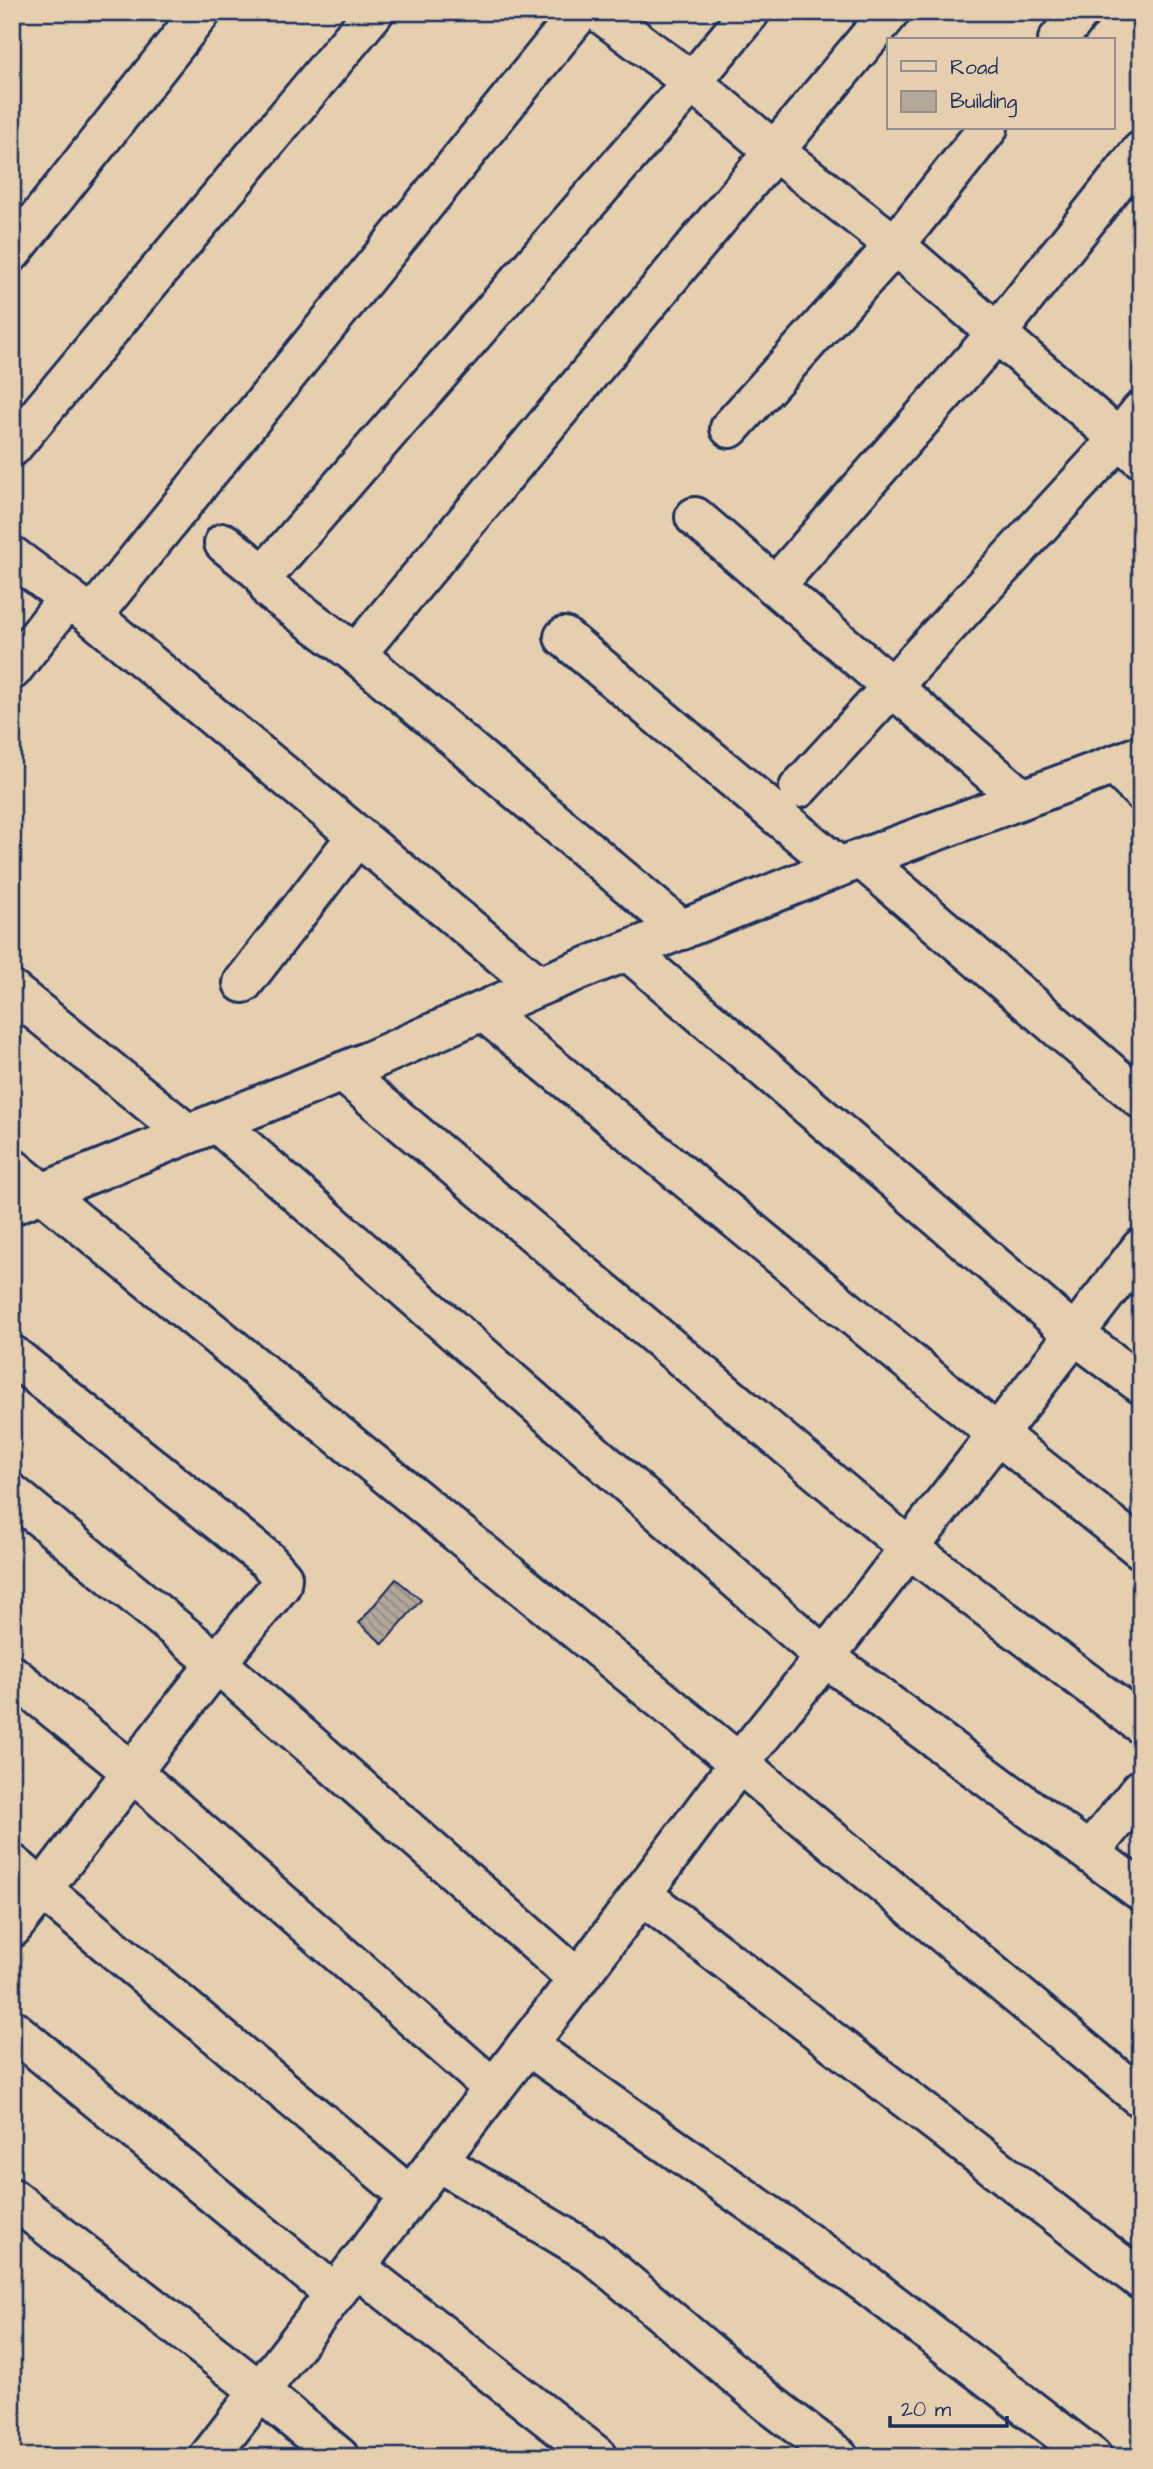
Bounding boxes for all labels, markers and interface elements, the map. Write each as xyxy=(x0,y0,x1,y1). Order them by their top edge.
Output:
legend xyxy=(887,38,1114,130)
text: Road xyxy=(950,53,998,82)
text: Building xyxy=(950,87,1018,118)
scale bar xyxy=(890,2385,1008,2429)
text: 20 m xyxy=(901,2395,952,2424)

